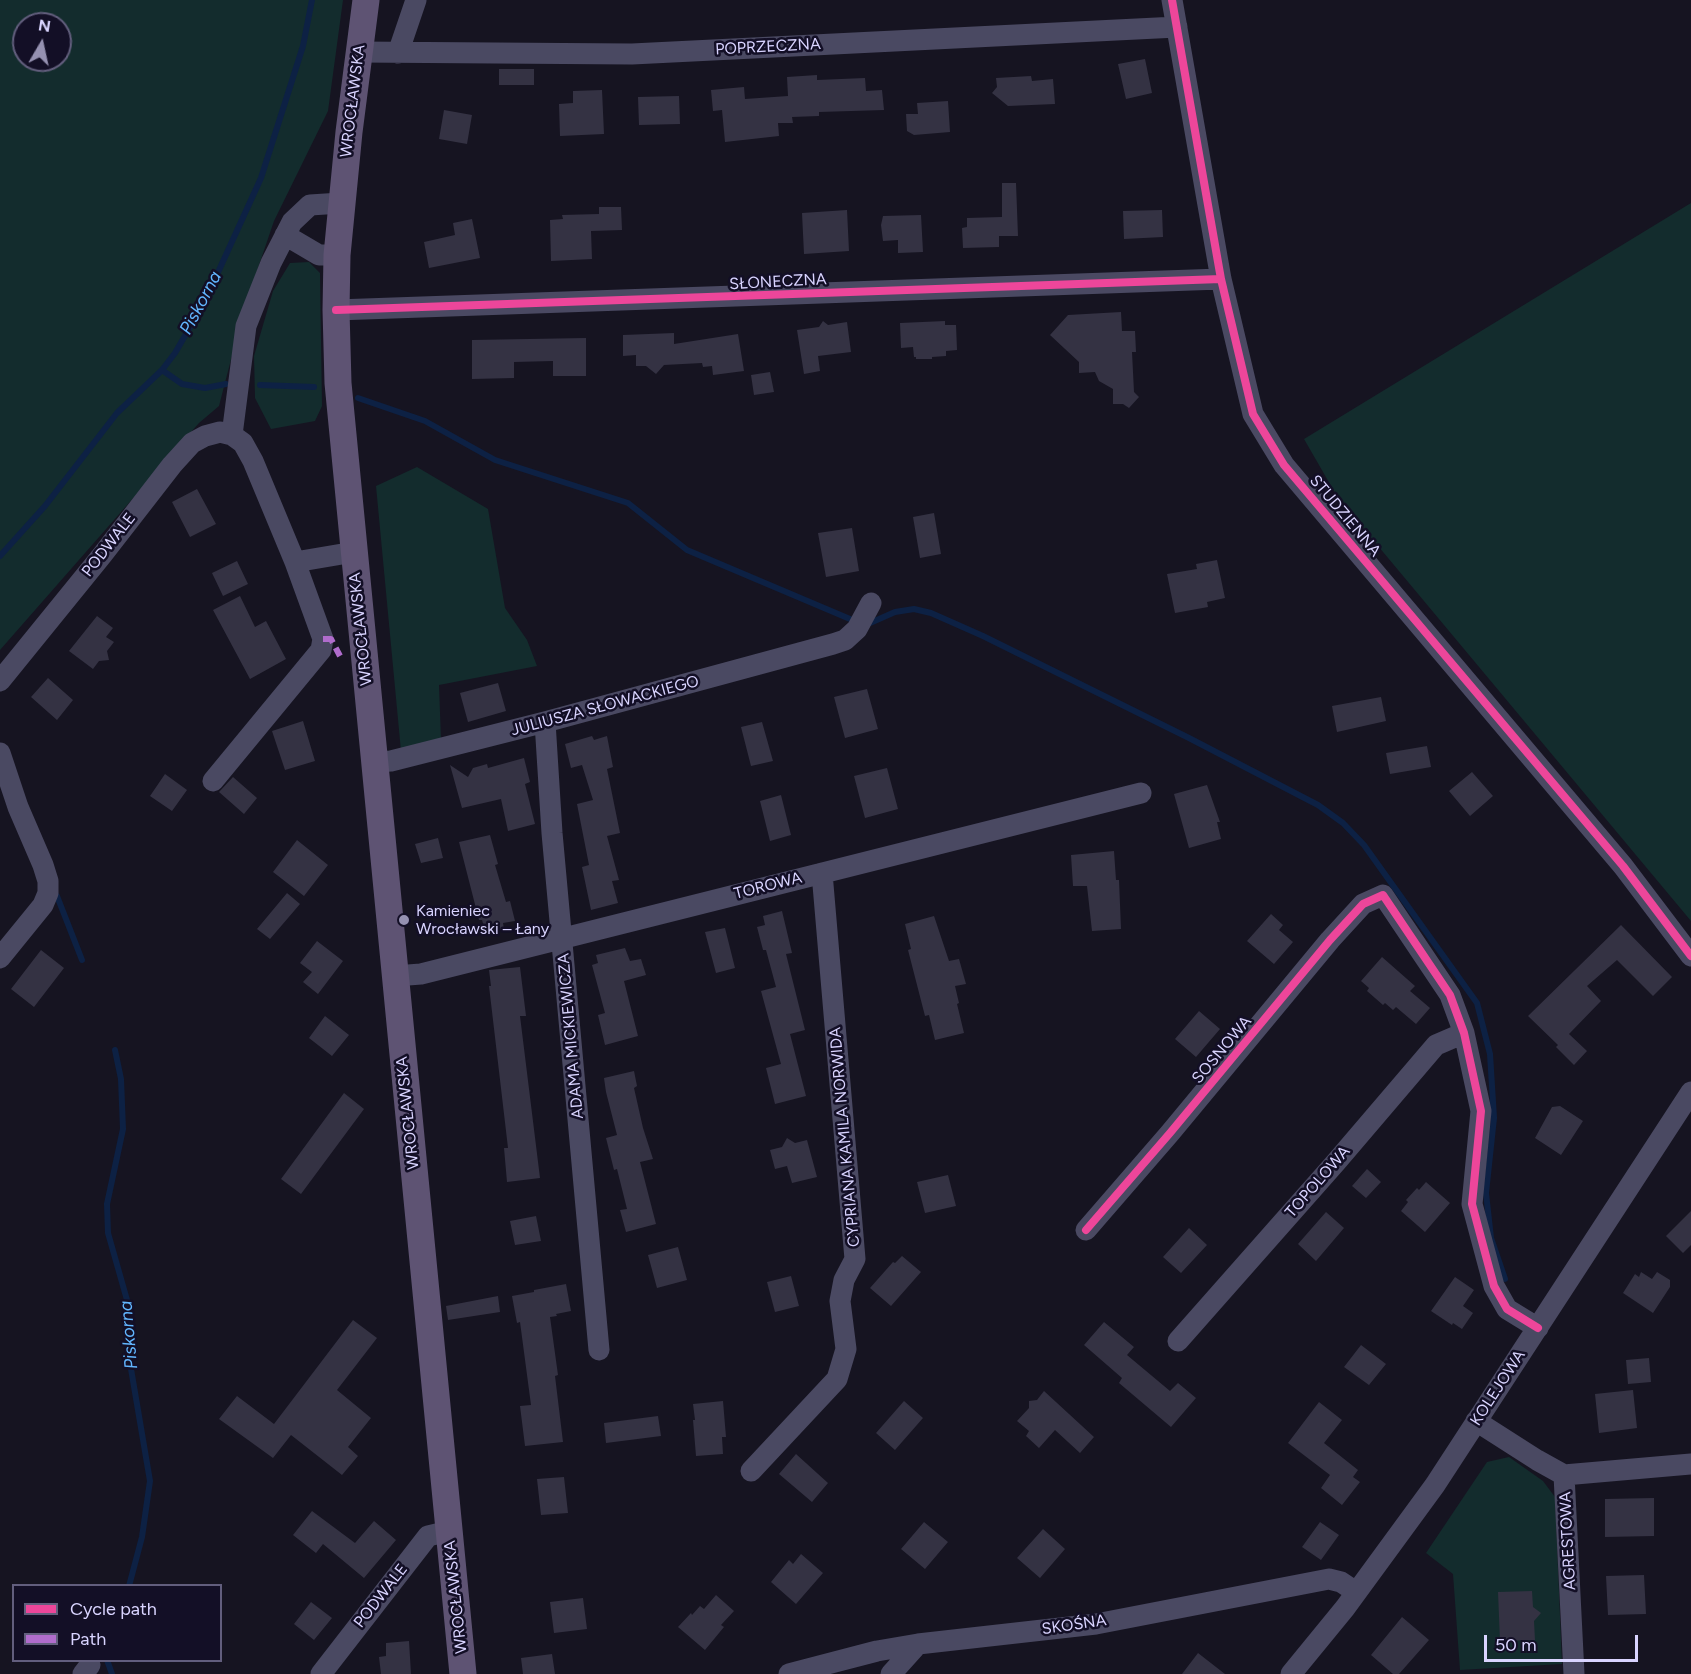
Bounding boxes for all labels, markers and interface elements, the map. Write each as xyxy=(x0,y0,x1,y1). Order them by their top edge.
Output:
north arrow xyxy=(12,12,72,72)
text: N xyxy=(37,15,52,36)
street label: POPRZECZNA xyxy=(715,35,821,59)
street label: WROCŁAWSKA xyxy=(337,43,369,159)
water label: Piskorna xyxy=(175,268,227,338)
street label: SŁONECZNA xyxy=(729,270,827,294)
street label: STUDZIENNA xyxy=(1305,471,1385,561)
street label: PODWALE xyxy=(78,509,140,581)
street label: WROCŁAWSKA xyxy=(346,571,376,687)
street label: JULIUSZA SŁOWACKIEGO xyxy=(509,672,701,740)
street label: TOROWA xyxy=(732,868,804,904)
place label: Kamieniec Wrocławski – Łany xyxy=(416,901,549,939)
marker: Kamieniec Wrocławski – Łany xyxy=(397,913,411,927)
street label: ADAMA MICKIEWICZA xyxy=(554,952,588,1120)
street label: SOSNOWA xyxy=(1188,1012,1256,1088)
street label: CYPRIANA KAMILA NORWIDA xyxy=(826,1026,864,1248)
street label: WROCŁAWSKA xyxy=(393,1055,423,1171)
street label: TOPOLOWA xyxy=(1282,1142,1354,1222)
water label: Piskorna xyxy=(115,1300,143,1370)
street label: KOLEJOWA xyxy=(1466,1347,1530,1429)
street label: AGRESTOWA xyxy=(1556,1491,1580,1591)
street label: WROCŁAWSKA xyxy=(441,1539,471,1655)
street label: PODWALE xyxy=(350,1560,412,1632)
legend xyxy=(12,1584,222,1662)
text: Cycle path xyxy=(70,1598,157,1620)
street label: SKOŚNA xyxy=(1040,1611,1108,1639)
scale bar xyxy=(1487,1623,1642,1661)
text: Path xyxy=(70,1628,106,1650)
text: 50 m xyxy=(1495,1634,1537,1656)

